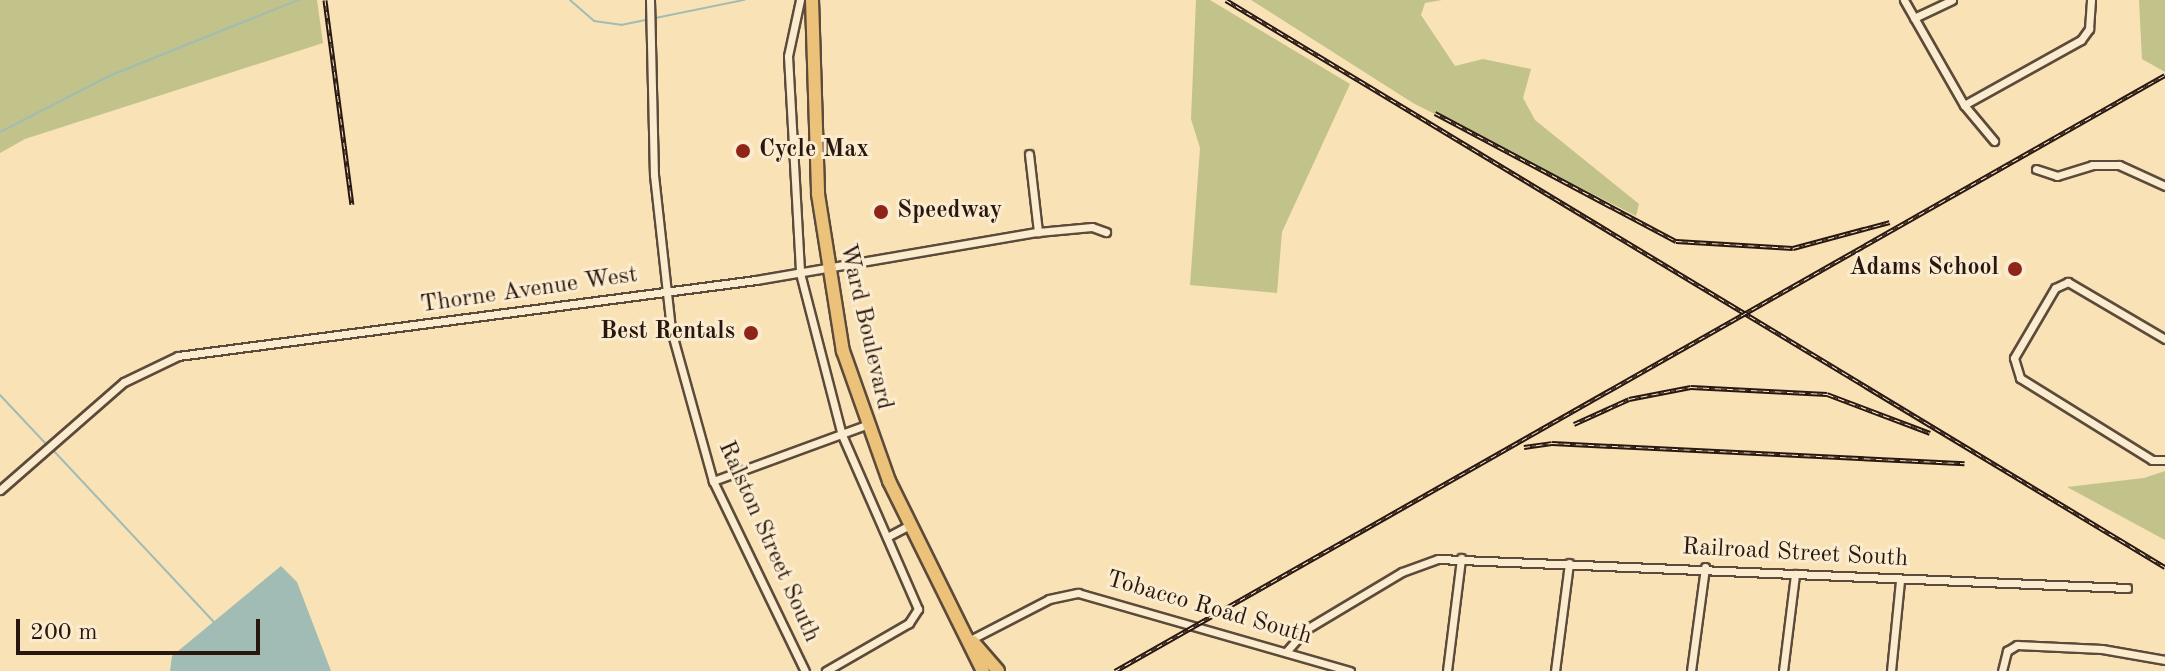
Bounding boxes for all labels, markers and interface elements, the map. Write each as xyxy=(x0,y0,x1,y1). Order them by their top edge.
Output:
place label: Cycle Max xyxy=(759,137,869,165)
marker: Cycle Max xyxy=(734,142,752,160)
place label: Speedway xyxy=(897,198,1002,226)
marker: Speedway xyxy=(872,203,890,221)
street label: Ward Boulevard xyxy=(832,241,898,413)
place label: Adams School xyxy=(1849,255,1999,283)
marker: Adams School xyxy=(2006,260,2024,278)
street label: Thorne Avenue West xyxy=(419,262,639,320)
place label: Best Rentals xyxy=(600,319,735,347)
marker: Best Rentals xyxy=(742,324,760,342)
street label: Ralston Street South xyxy=(711,437,825,647)
street label: Railroad Street South xyxy=(1681,534,1909,574)
street label: Tobacco Road South xyxy=(1103,566,1315,652)
scale bar xyxy=(20,603,264,653)
text: 200 m xyxy=(30,621,98,645)

